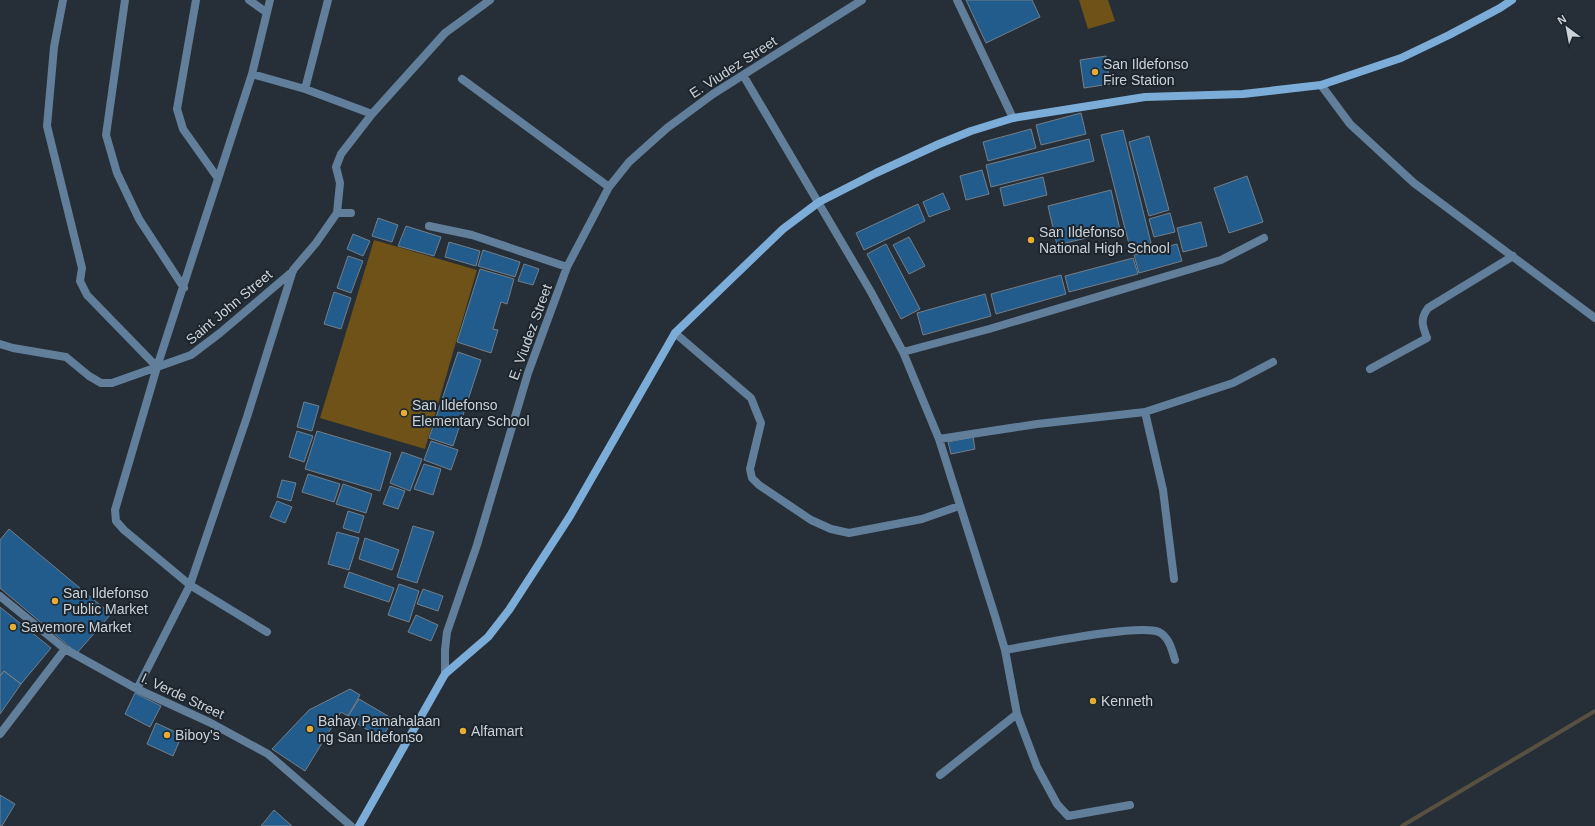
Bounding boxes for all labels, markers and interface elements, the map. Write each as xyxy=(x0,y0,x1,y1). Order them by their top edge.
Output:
north arrow xyxy=(1547,8,1587,48)
text: N xyxy=(1555,12,1568,27)
street label: E. Viudez Street xyxy=(686,33,780,101)
place label: San Ildefonso Fire Station xyxy=(1103,56,1189,88)
marker: San Ildefonso Fire Station xyxy=(1090,67,1100,77)
place label: San Ildefonso National High School xyxy=(1039,224,1170,256)
marker: San Ildefonso National High School xyxy=(1026,235,1036,245)
street label: Saint John Street xyxy=(183,266,275,348)
street label: E. Viudez Street xyxy=(505,282,555,382)
place label: San Ildefonso Elementary School xyxy=(412,397,530,429)
marker: San Ildefonso Elementary School xyxy=(399,408,409,418)
place label: San Ildefonso Public Market xyxy=(63,585,149,617)
marker: San Ildefonso Public Market xyxy=(50,596,60,606)
place label: Savemore Market xyxy=(21,619,132,635)
marker: Savemore Market xyxy=(8,622,18,632)
street label: I. Verde Street xyxy=(139,670,227,722)
place label: Kenneth xyxy=(1101,693,1153,709)
marker: Kenneth xyxy=(1088,696,1098,706)
place label: Bahay Pamahalaan ng San Ildefonso xyxy=(318,713,440,745)
place label: Alfamart xyxy=(471,723,523,739)
marker: Bahay Pamahalaan ng San Ildefonso xyxy=(305,724,315,734)
marker: Alfamart xyxy=(458,726,468,736)
place label: Biboy's xyxy=(175,727,220,743)
marker: Biboy's xyxy=(162,730,172,740)

